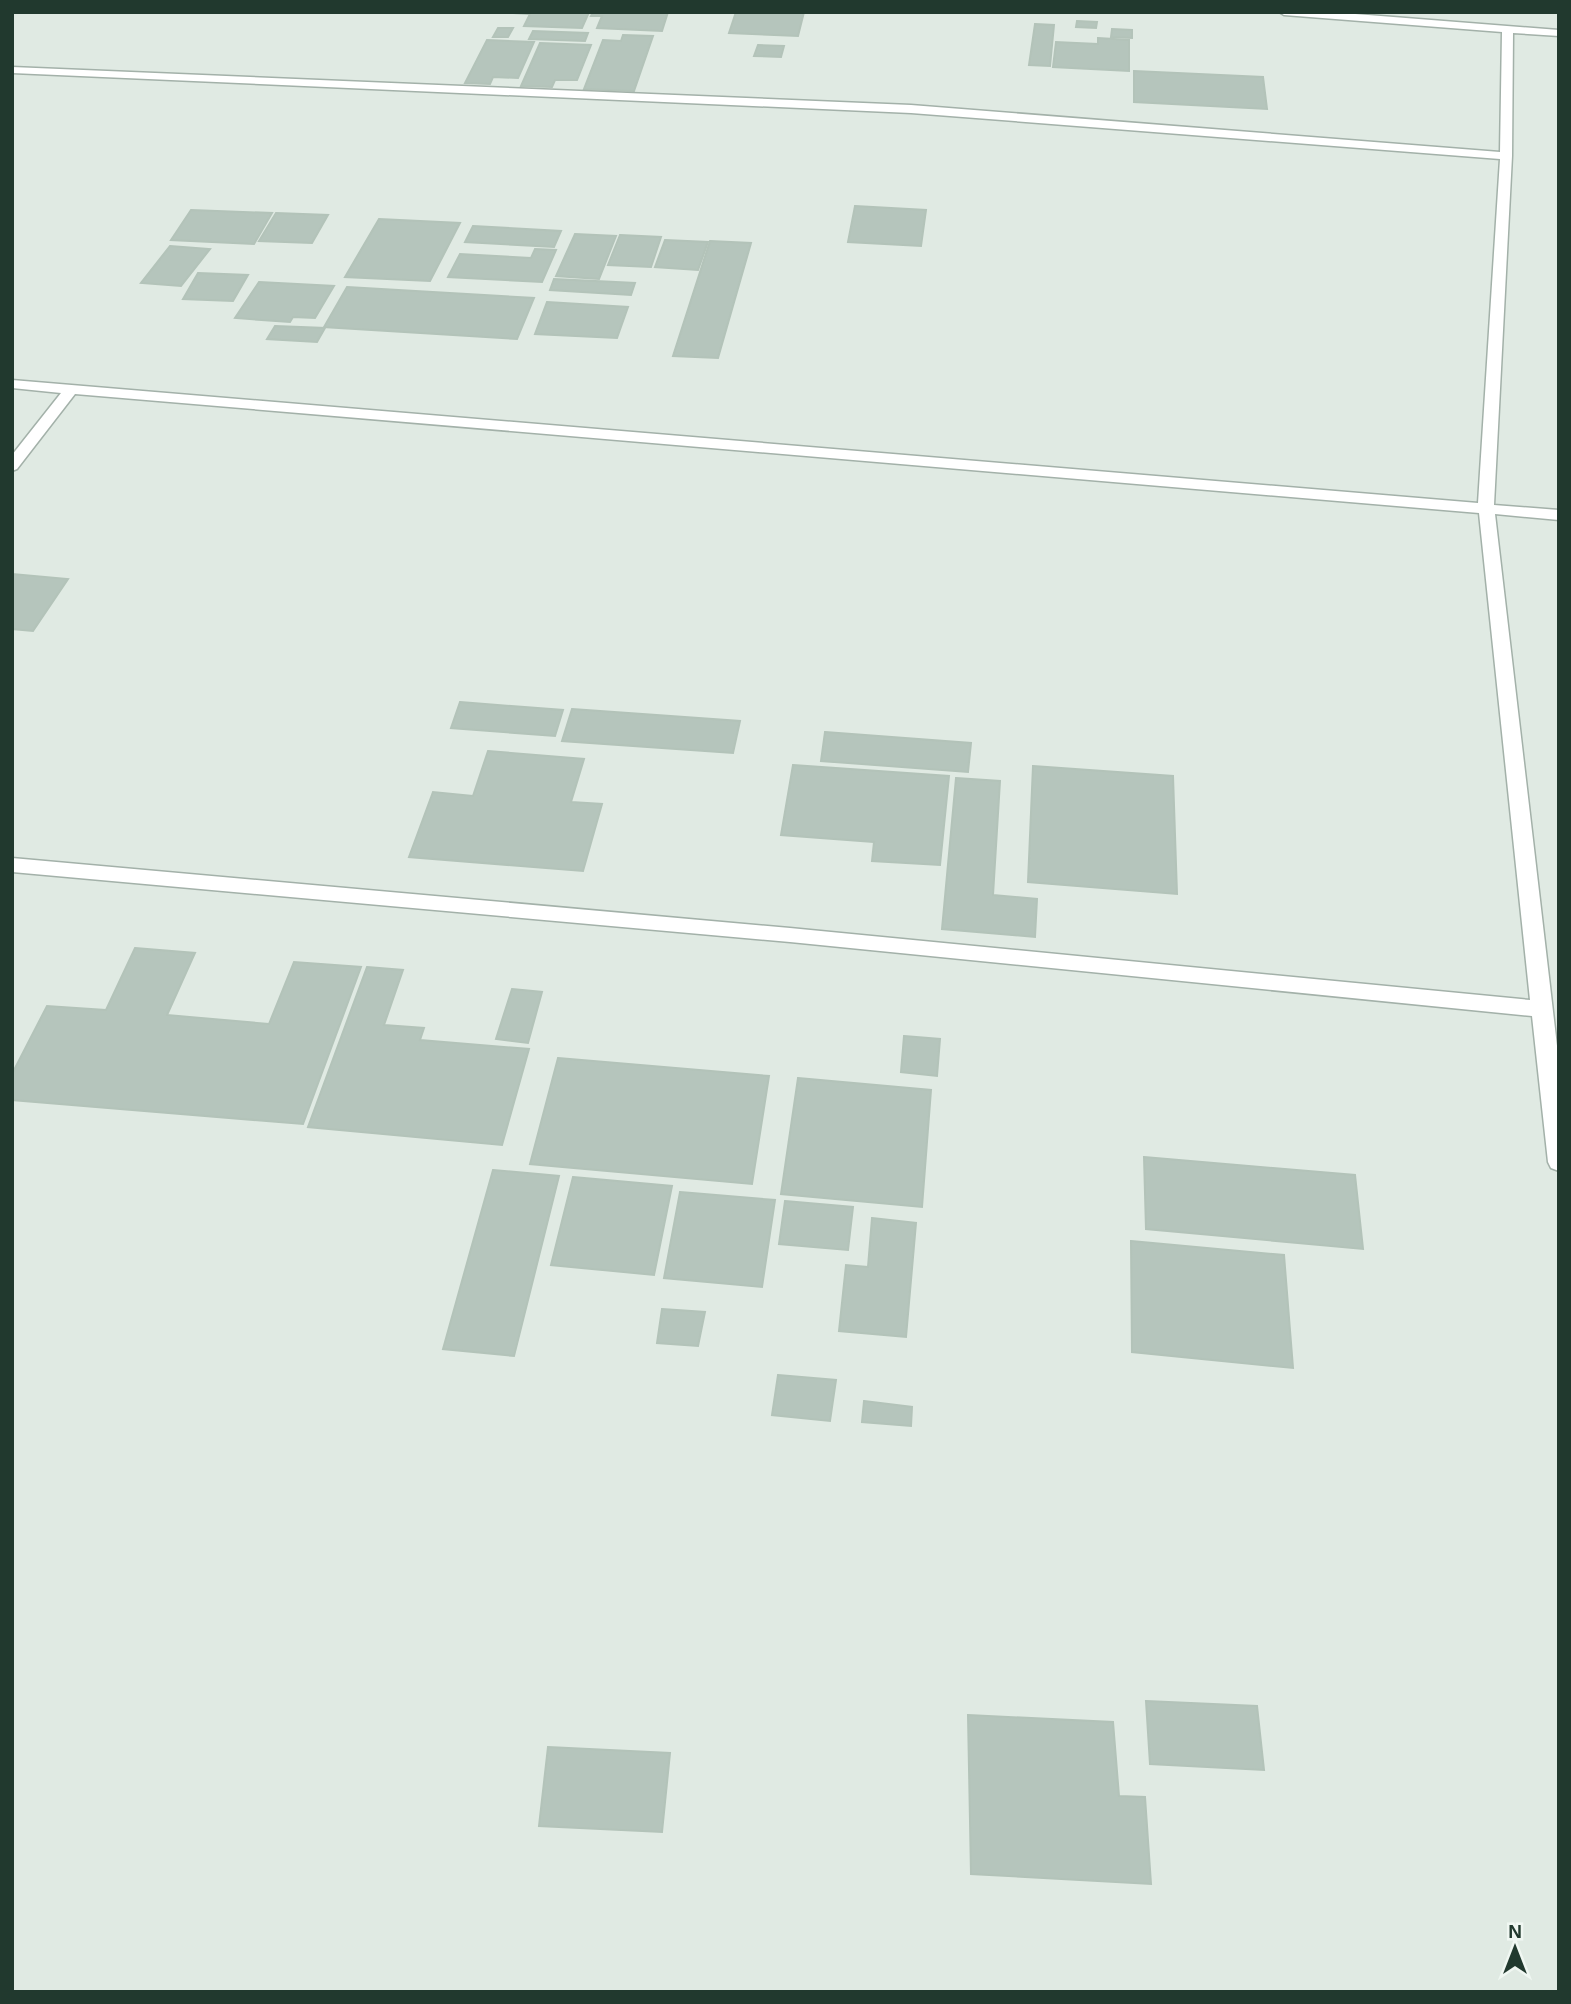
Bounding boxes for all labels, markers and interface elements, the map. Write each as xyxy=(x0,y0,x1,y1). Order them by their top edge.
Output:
north arrow xyxy=(1480,1913,1550,1983)
text: N xyxy=(1508,1921,1522,1942)

